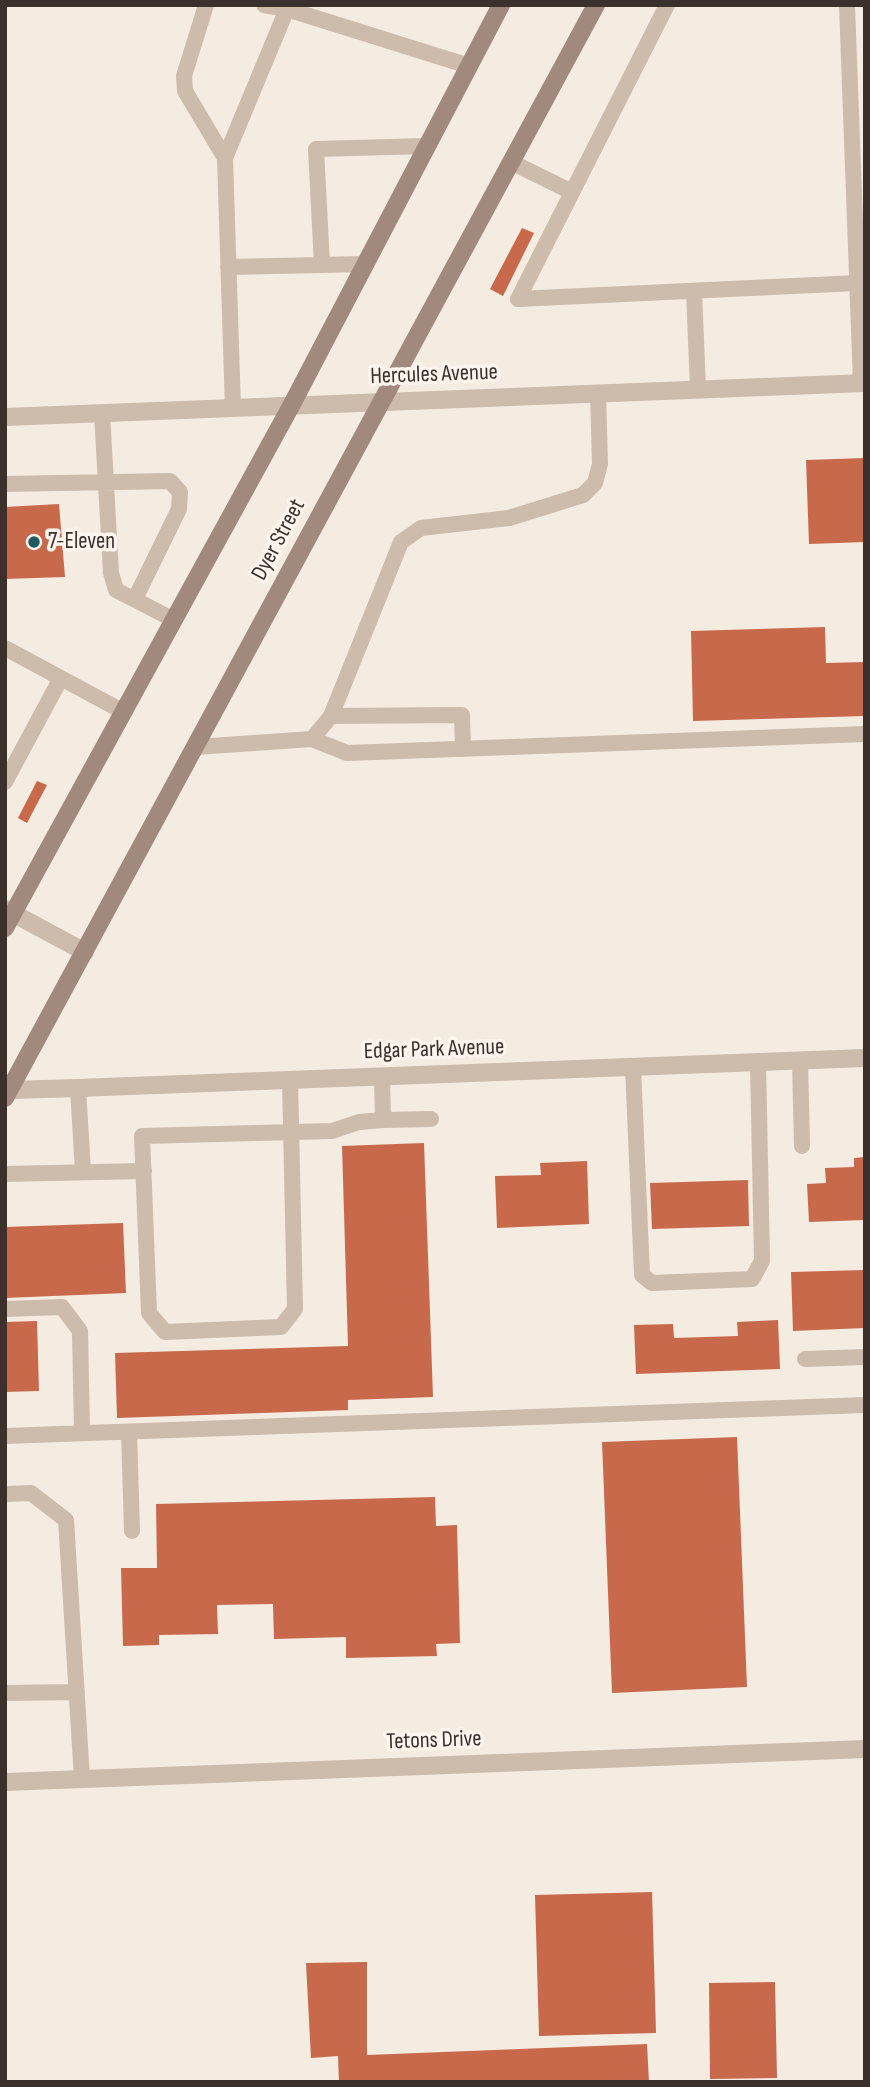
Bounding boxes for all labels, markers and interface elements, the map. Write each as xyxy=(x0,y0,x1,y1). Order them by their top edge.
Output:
street label: Hercules Avenue xyxy=(370,359,498,391)
street label: Dyer Street xyxy=(246,495,312,585)
place label: 7-Eleven xyxy=(48,528,115,556)
marker: 7-Eleven xyxy=(26,534,42,550)
street label: Edgar Park Avenue xyxy=(363,1034,505,1066)
street label: Tetons Drive xyxy=(386,1726,482,1756)

